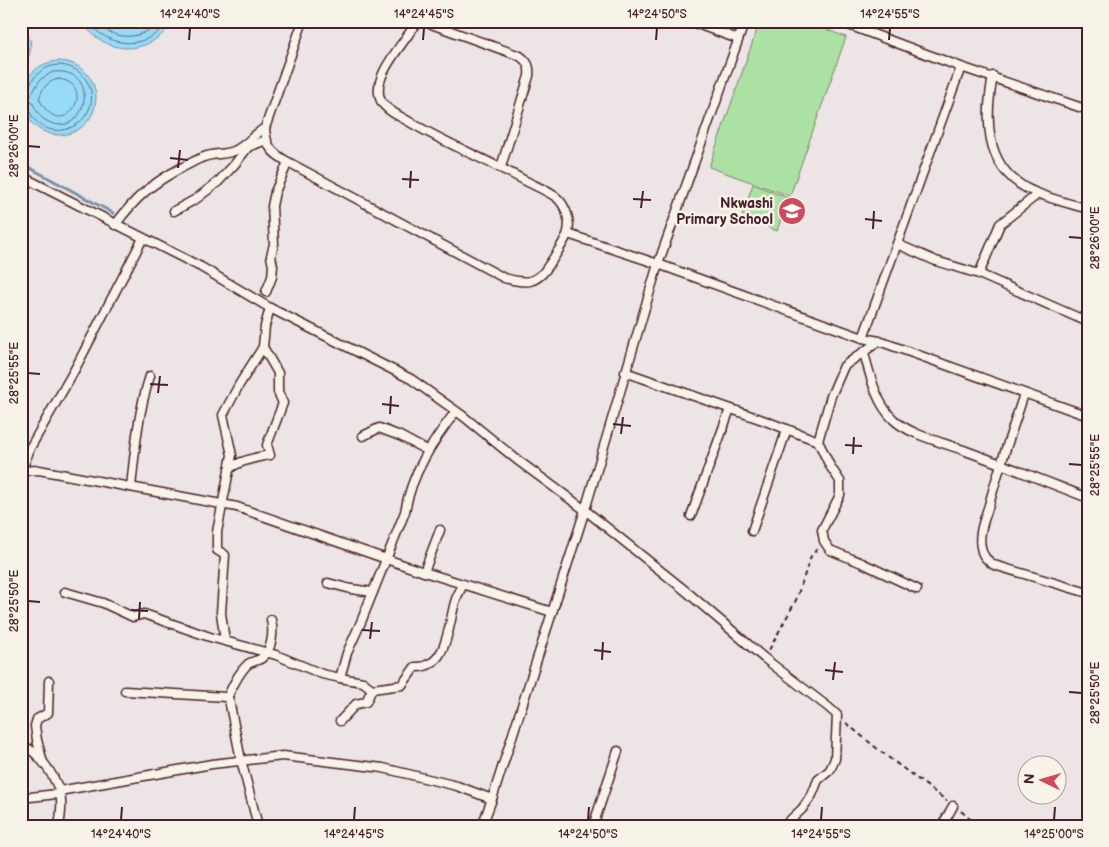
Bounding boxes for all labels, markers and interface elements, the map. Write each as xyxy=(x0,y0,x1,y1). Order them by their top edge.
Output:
text: 14°24'40"S xyxy=(160,7,220,22)
text: 14°24'45"S xyxy=(394,7,454,22)
text: 14°24'50"S xyxy=(627,7,687,22)
text: 14°24'55"S xyxy=(860,7,920,22)
text: 28°26'00"E xyxy=(7,114,22,178)
place label: Nkwashi Primary School xyxy=(676,195,773,228)
school or university icon: Nkwashi Primary School xyxy=(777,196,807,226)
text: 28°26'00"E xyxy=(1088,206,1103,270)
text: 28°25'55"E xyxy=(7,342,22,404)
text: 28°25'55"E xyxy=(1088,434,1103,496)
text: 28°25'50"E xyxy=(7,570,22,632)
text: 28°25'50"E xyxy=(1088,662,1103,724)
north arrow xyxy=(1016,754,1066,804)
text: N xyxy=(1021,773,1038,785)
text: 14°24'40"S xyxy=(91,827,151,842)
text: 14°24'45"S xyxy=(324,827,384,842)
text: 14°24'50"S xyxy=(558,827,618,842)
text: 14°24'55"S xyxy=(791,827,851,842)
text: 14°25'00"S xyxy=(1024,827,1084,842)

